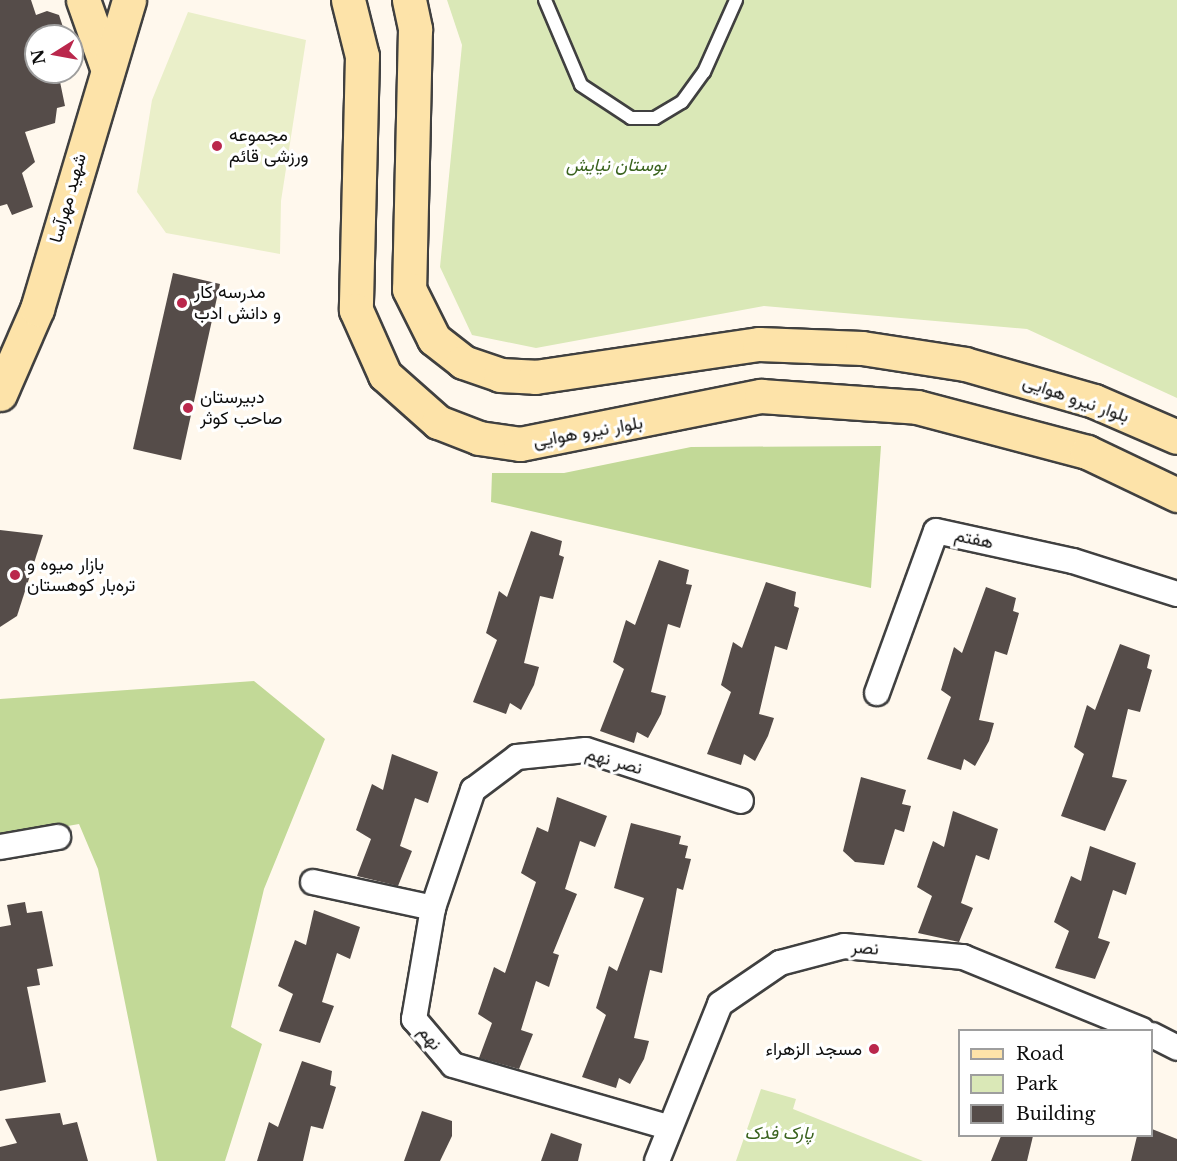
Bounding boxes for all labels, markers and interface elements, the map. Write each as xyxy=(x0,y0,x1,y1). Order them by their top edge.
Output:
north arrow xyxy=(24,24,84,84)
text: N xyxy=(27,48,50,66)
place label: مجموعه ورزشی قائم xyxy=(229,125,309,168)
marker: مجموعه ورزشی قائم xyxy=(210,139,224,153)
street label: شهید مهرآسا xyxy=(45,151,91,245)
park label: بوستان نیایش xyxy=(566,154,666,176)
place label: مدرسه کار و دانش ادب xyxy=(194,282,281,324)
marker: مدرسه کار و دانش ادب xyxy=(175,296,189,310)
street label: بلوار نیرو هوایی xyxy=(1020,371,1132,427)
place label: دبيرستان صاحب كوثر xyxy=(200,387,282,430)
marker: دبيرستان صاحب كوثر xyxy=(181,401,195,415)
street label: بلوار نیرو هوایی xyxy=(531,412,645,452)
street label: هفتم xyxy=(953,524,995,554)
place label: بازار میوه و تره‌بار کوهستان xyxy=(27,554,135,596)
marker: بازار میوه و تره‌بار کوهستان xyxy=(8,568,22,582)
street label: نصر نهم xyxy=(583,743,645,779)
street label: نصر xyxy=(850,936,880,960)
street label: نهم xyxy=(414,1021,446,1055)
legend xyxy=(958,1029,1153,1137)
place label: مسجد الزهراء xyxy=(766,1038,862,1060)
marker: مسجد الزهراء xyxy=(867,1042,881,1056)
text: Road xyxy=(1016,1043,1064,1065)
text: Park xyxy=(1016,1073,1058,1095)
text: Building xyxy=(1016,1103,1095,1125)
park label: پارک فدک xyxy=(745,1122,813,1144)

